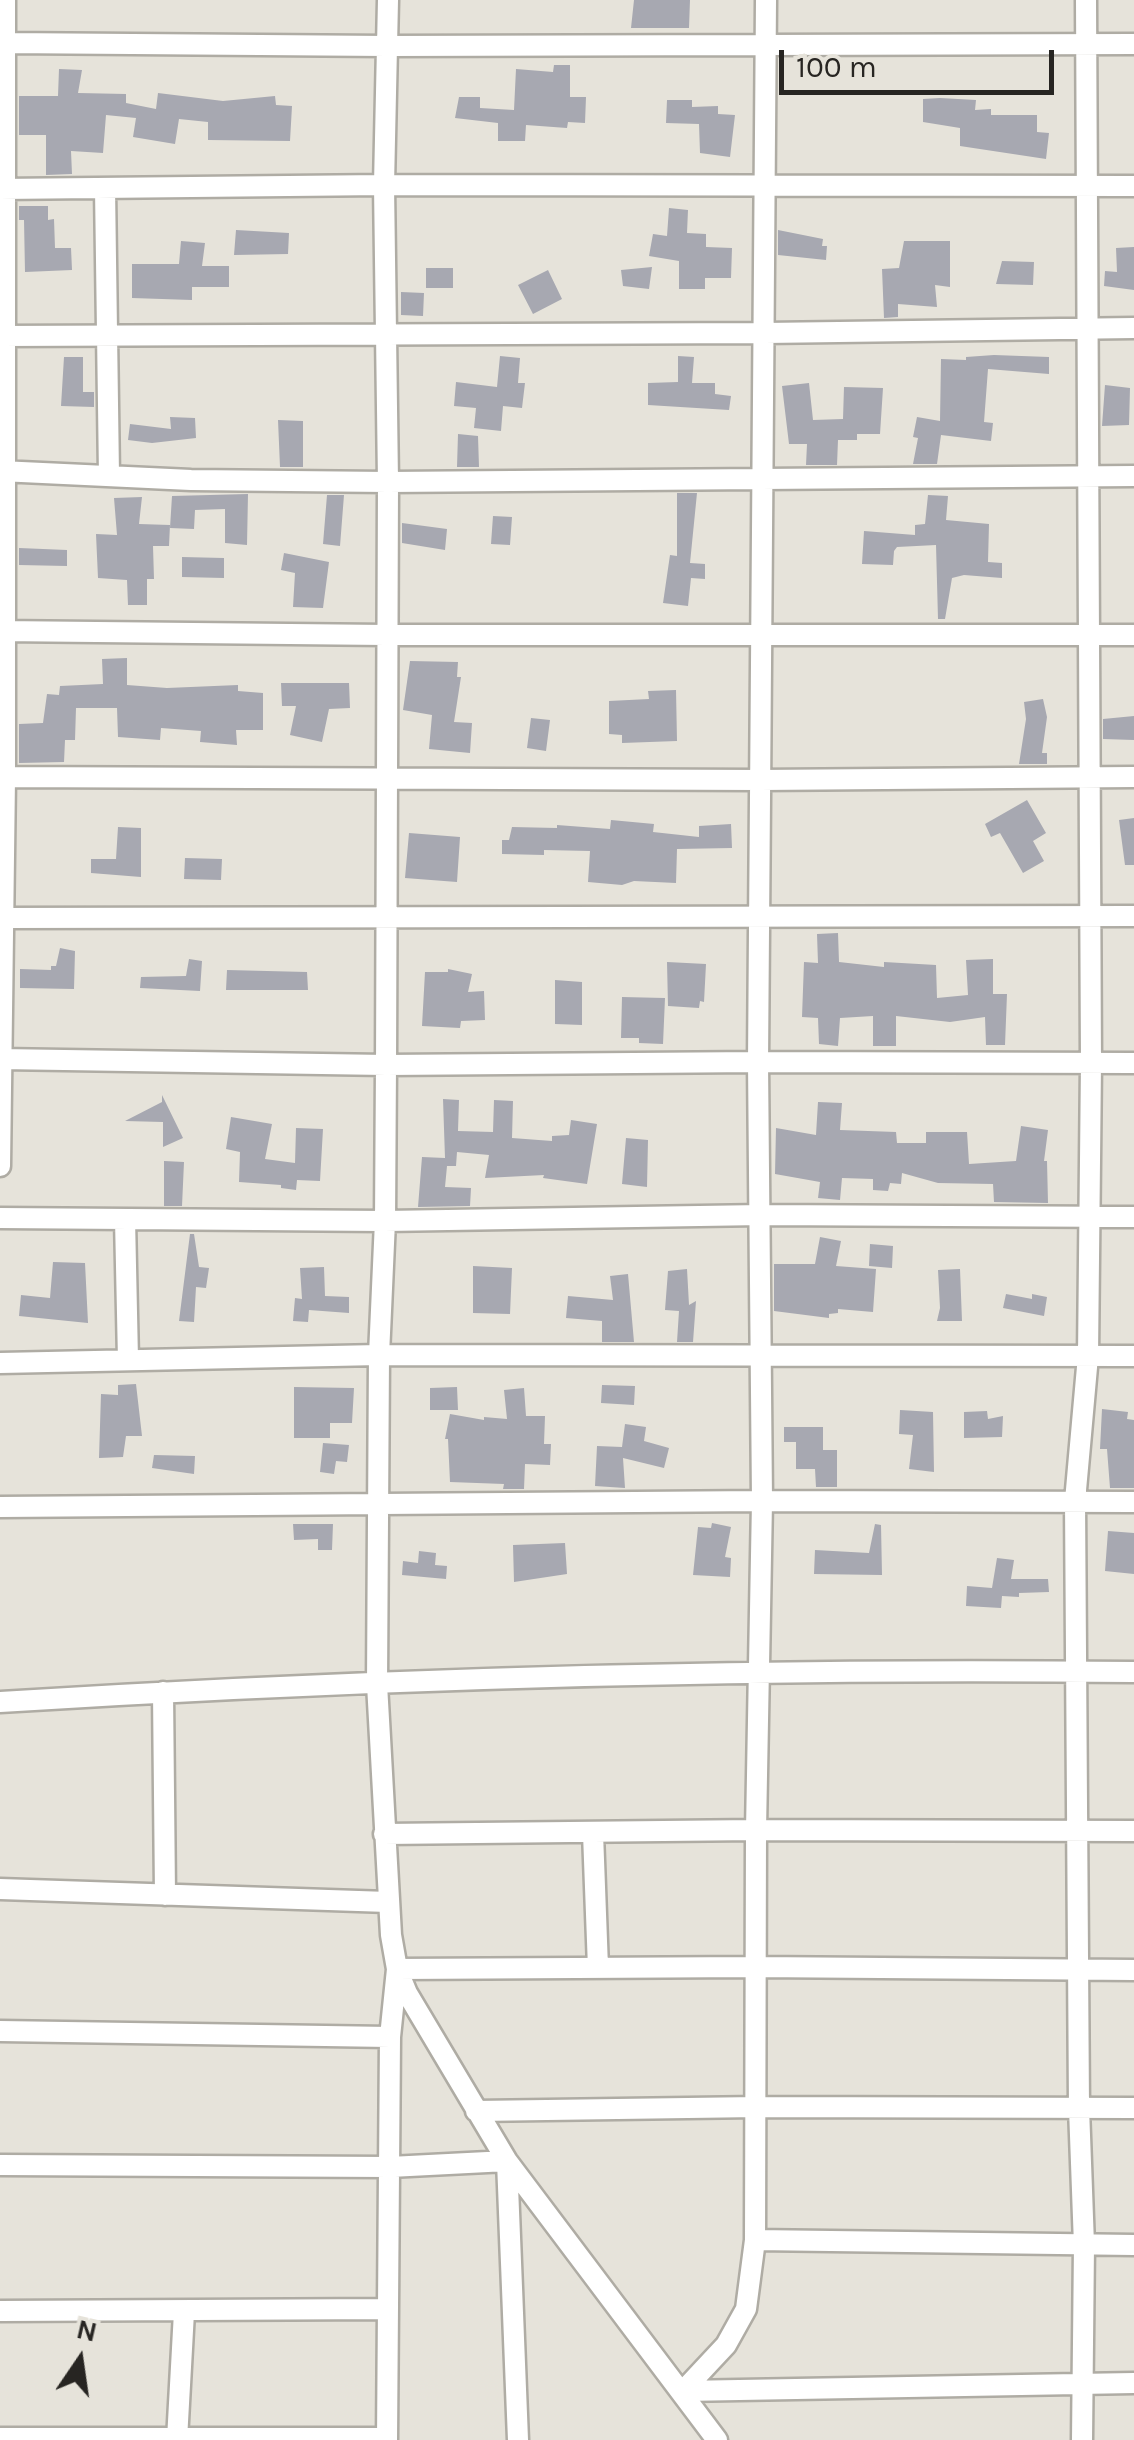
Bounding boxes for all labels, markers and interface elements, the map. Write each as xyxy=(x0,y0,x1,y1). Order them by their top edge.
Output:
scale bar xyxy=(784,30,1059,92)
text: 100 m xyxy=(796,49,877,85)
north arrow xyxy=(30,2310,130,2410)
text: N xyxy=(73,2312,100,2349)

